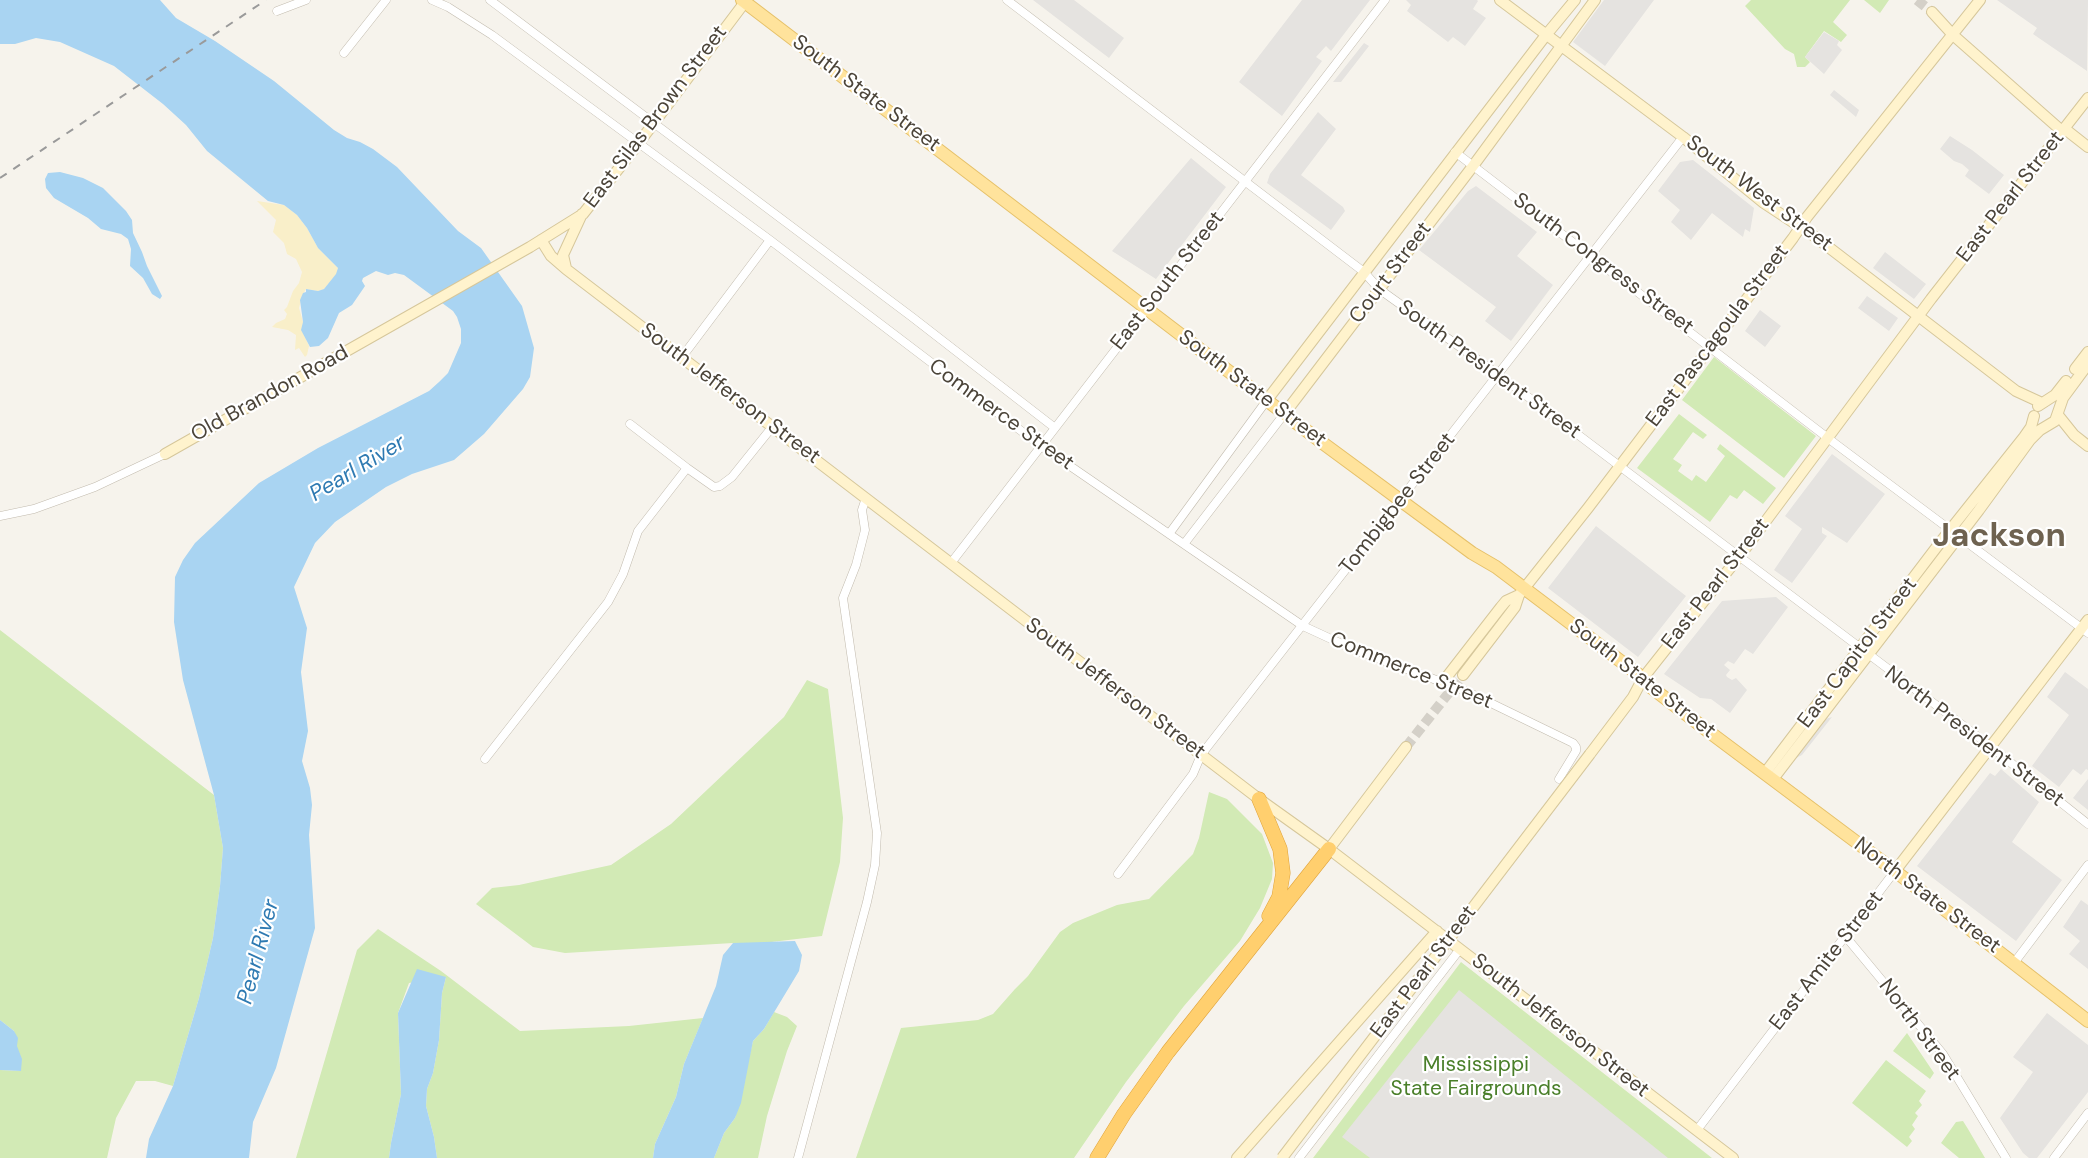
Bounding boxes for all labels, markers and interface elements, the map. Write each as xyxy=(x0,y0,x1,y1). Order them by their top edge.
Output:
street label: East Silas Brown Street xyxy=(579,21,733,213)
street label: South State Street xyxy=(787,30,945,158)
street label: East Pearl Street xyxy=(1952,126,2070,268)
street label: South West Street xyxy=(1681,131,1837,257)
street label: South Congress Street xyxy=(1508,188,1698,340)
street label: East South Street xyxy=(1106,207,1230,355)
street label: Court Street xyxy=(1345,217,1437,329)
street label: East Pascagoula Street xyxy=(1641,240,1795,432)
street label: South President Street xyxy=(1393,295,1585,445)
street label: South Jefferson Street xyxy=(635,318,825,470)
street label: South State Street xyxy=(1173,325,1331,453)
street label: Old Brandon Road xyxy=(187,340,353,448)
street label: Commerce Street xyxy=(924,354,1078,476)
street label: Tombigbee Street xyxy=(1335,428,1461,580)
water label: Pearl River xyxy=(305,430,411,508)
street label: East Pearl Street xyxy=(1657,513,1775,655)
district label: Jackson xyxy=(1932,517,2066,557)
street label: East Capitol Street xyxy=(1793,573,1923,733)
street label: South Jefferson Street xyxy=(1020,613,1210,765)
street label: South State Street xyxy=(1564,614,1720,744)
street label: Commerce Street xyxy=(1326,627,1496,715)
street label: North President Street xyxy=(1879,661,2069,813)
street label: North State Street xyxy=(1849,833,2005,959)
street label: East Amite Street xyxy=(1765,886,1889,1036)
water label: Pearl River xyxy=(232,897,286,1007)
street label: East Pearl Street xyxy=(1366,901,1482,1043)
street label: South Jefferson Street xyxy=(1466,949,1654,1103)
street label: North Street xyxy=(1873,974,1965,1086)
park label: Mississippi State Fairgrounds xyxy=(1391,1052,1561,1102)

